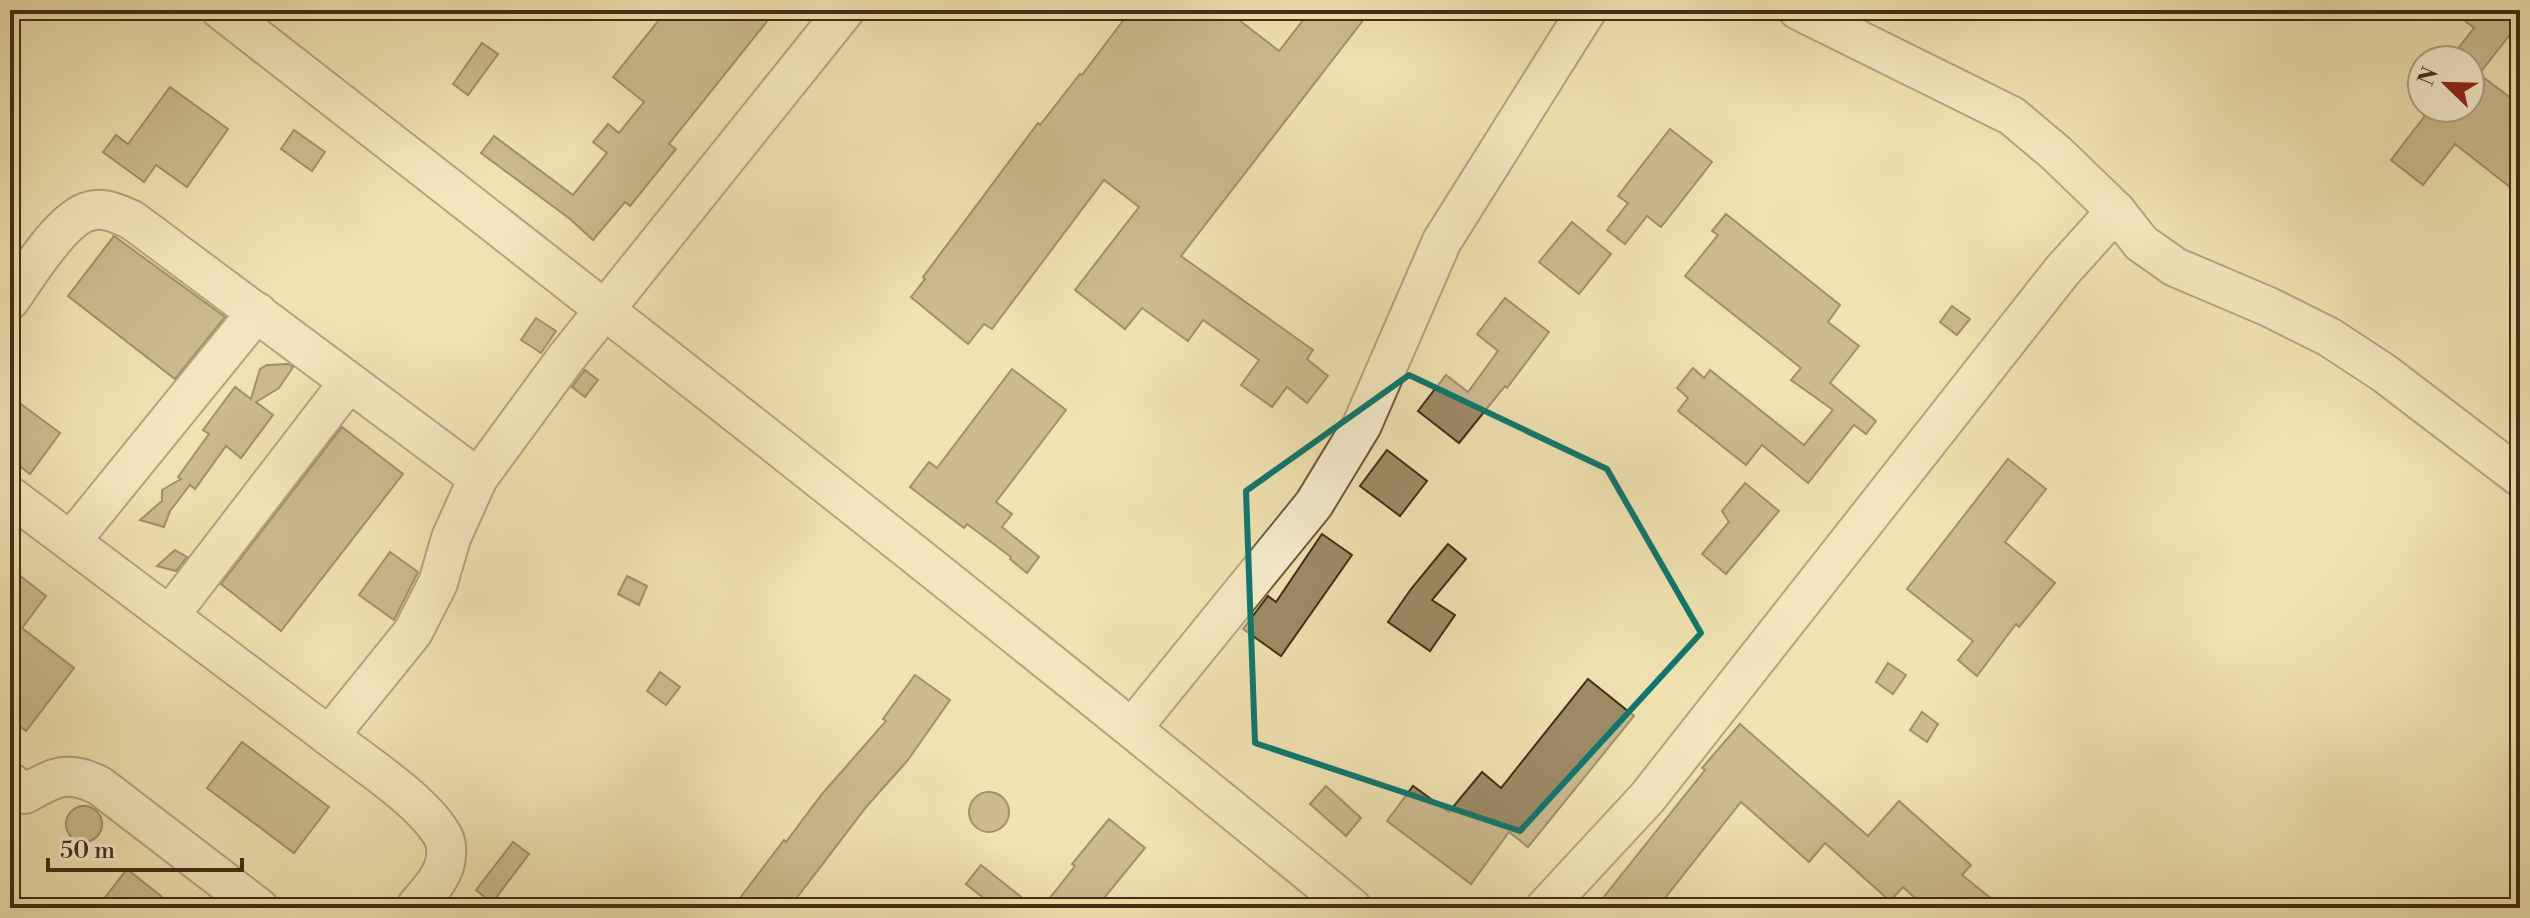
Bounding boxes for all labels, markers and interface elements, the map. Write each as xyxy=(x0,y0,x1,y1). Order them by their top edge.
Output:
north arrow xyxy=(2406,44,2486,124)
text: N xyxy=(2413,63,2445,90)
scale bar xyxy=(48,822,242,872)
text: 50 m xyxy=(60,836,115,866)

